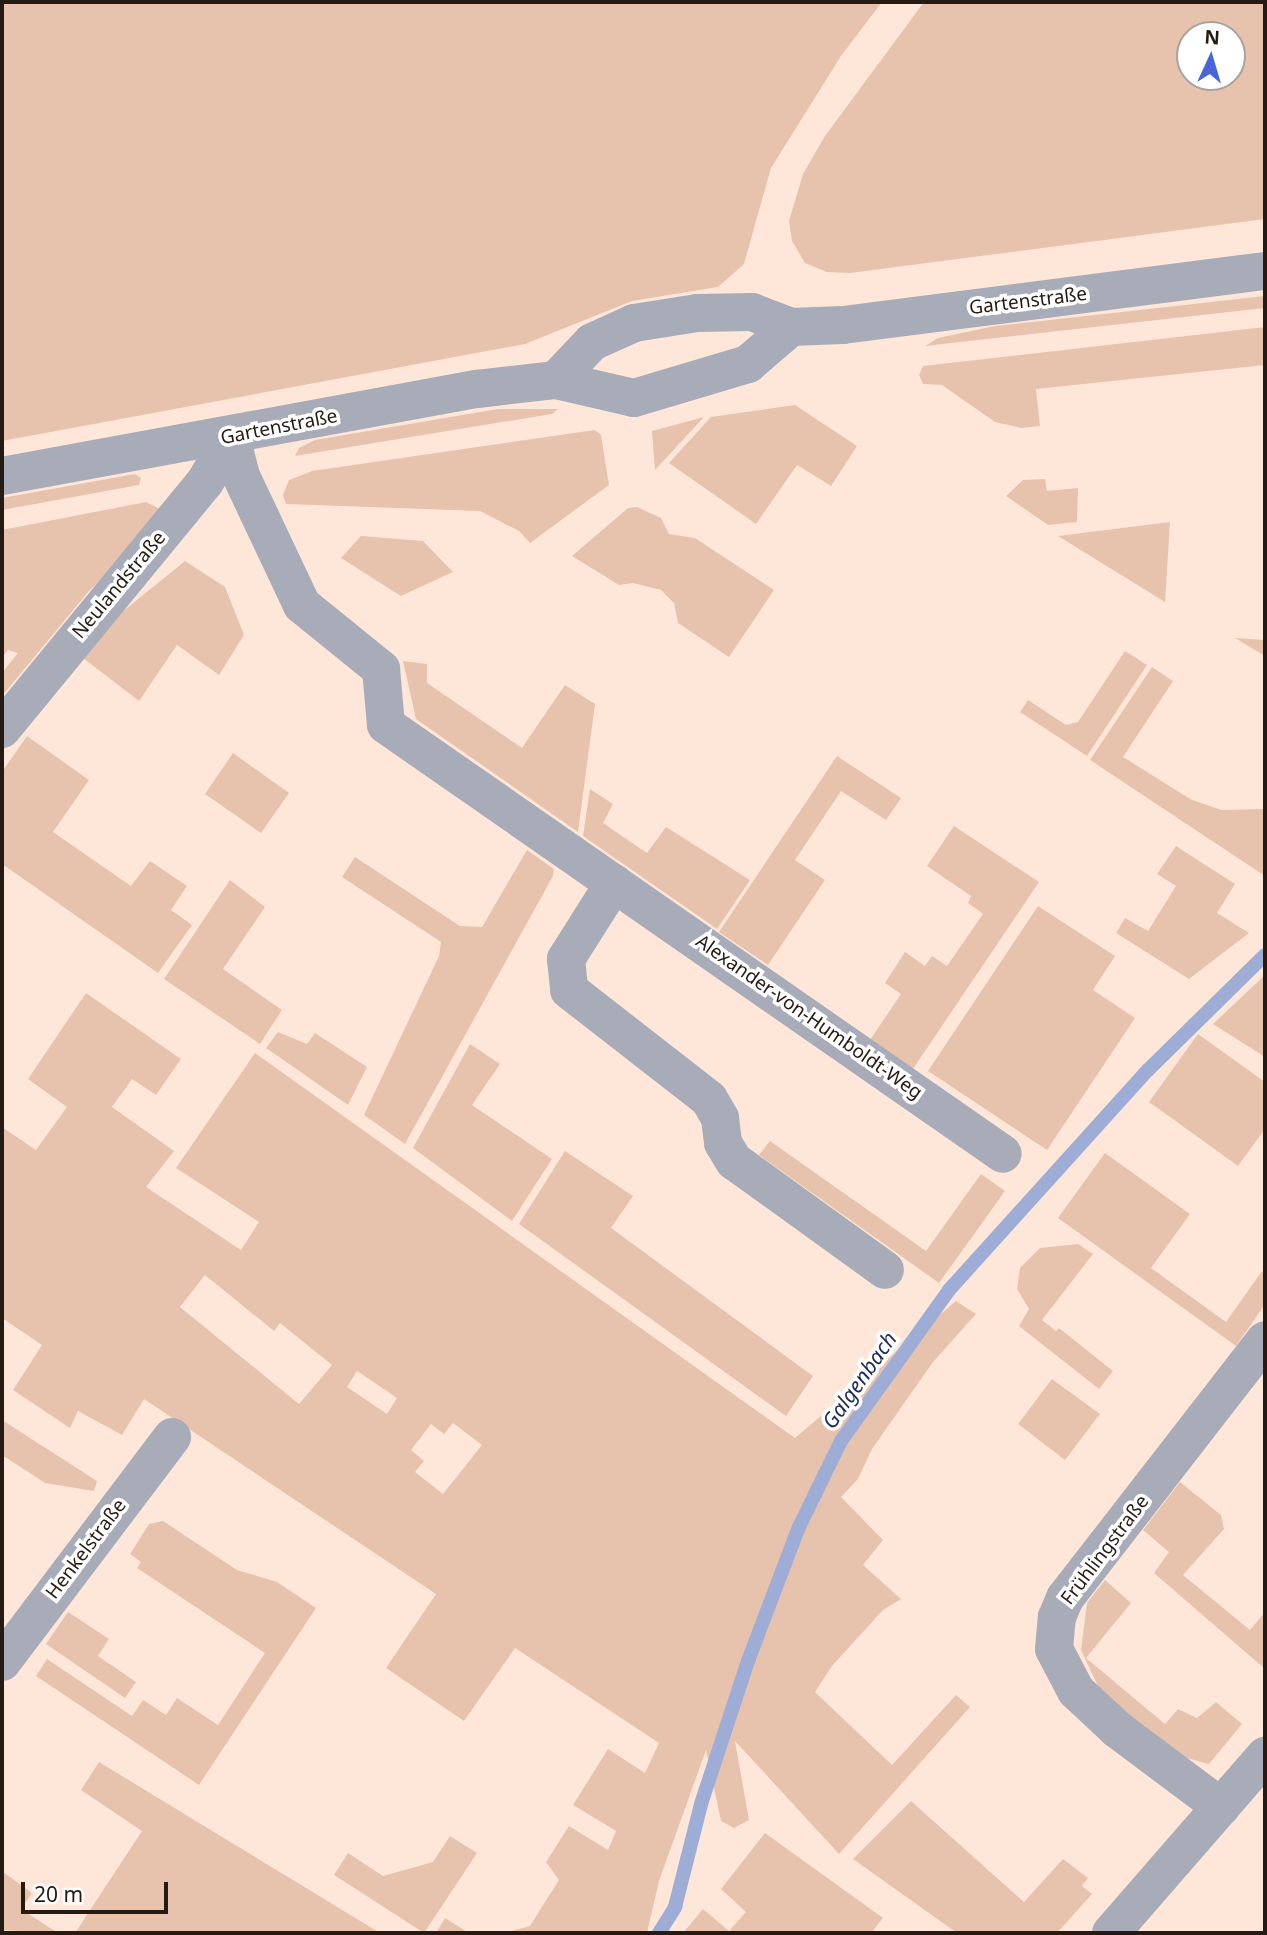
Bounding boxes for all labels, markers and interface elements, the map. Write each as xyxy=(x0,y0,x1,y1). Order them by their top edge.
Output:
north arrow xyxy=(1176,21,1246,91)
text: N xyxy=(1204,24,1221,51)
street label: Gartenstraße xyxy=(968,282,1088,320)
street label: Gartenstraße xyxy=(219,405,339,449)
street label: Neulandstraße xyxy=(68,527,170,643)
street label: Alexander-von-Humboldt-Weg xyxy=(691,930,927,1104)
water label: Galgenbach xyxy=(817,1327,901,1433)
street label: Frühlingstraße xyxy=(1056,1491,1154,1609)
street label: Henkelstraße xyxy=(41,1495,131,1603)
scale bar xyxy=(24,1868,172,1912)
text: 20 m xyxy=(34,1880,83,1908)

